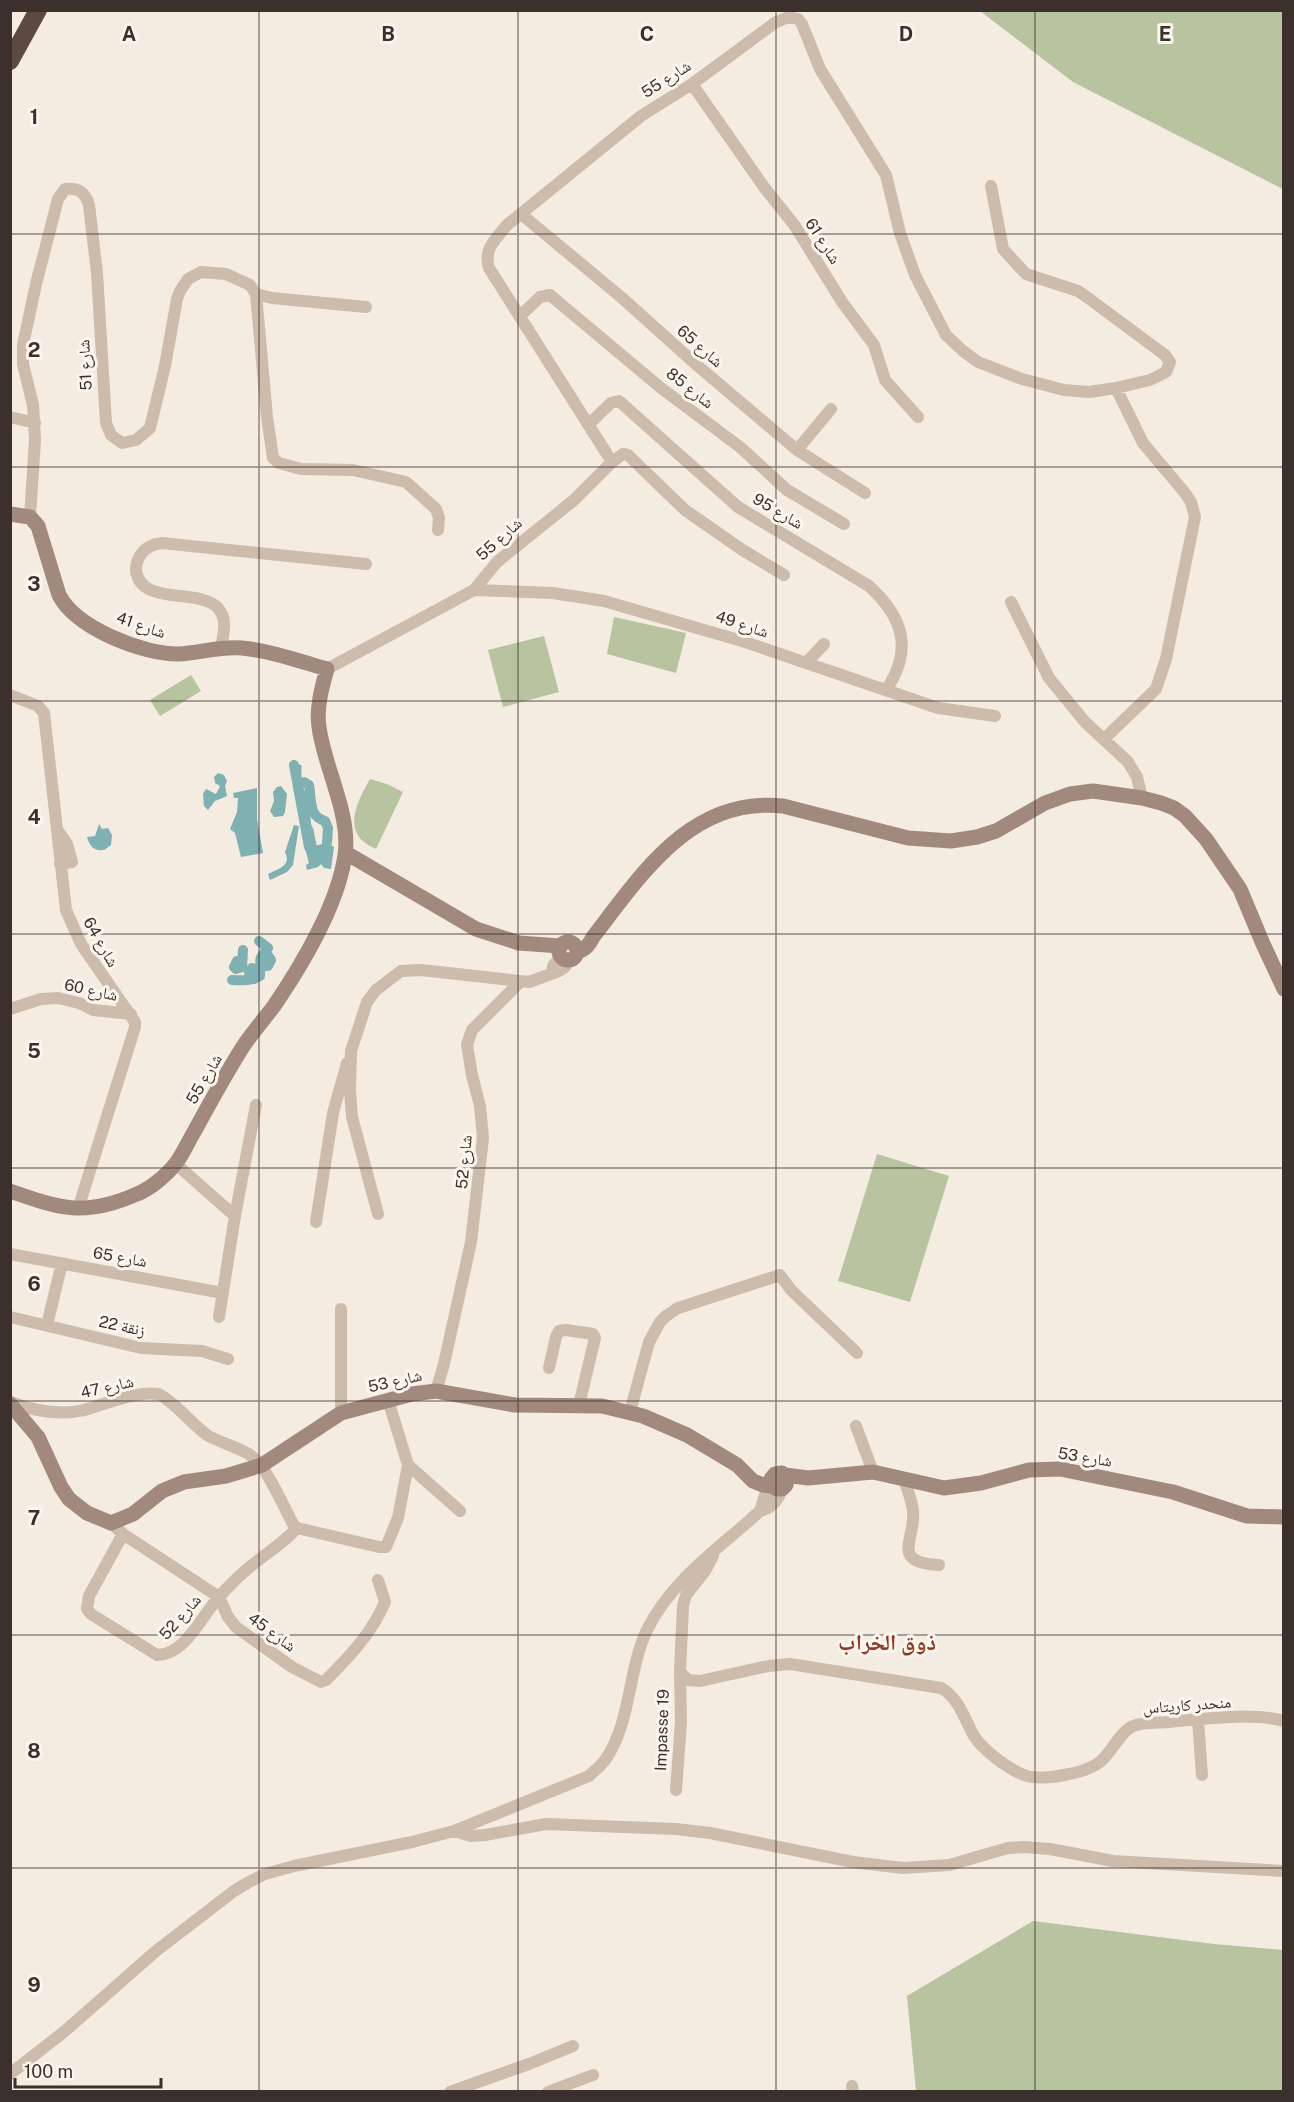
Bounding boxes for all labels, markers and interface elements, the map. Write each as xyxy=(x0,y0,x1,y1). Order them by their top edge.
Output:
text: A xyxy=(122,22,136,46)
text: B xyxy=(381,22,395,46)
text: C xyxy=(640,22,654,46)
text: D xyxy=(899,22,913,46)
text: E xyxy=(1159,22,1171,46)
street label: شارع 55 xyxy=(638,56,695,103)
text: 1 xyxy=(30,105,38,129)
street label: شارع 61 xyxy=(800,215,845,268)
street label: شارع 65 xyxy=(673,321,727,372)
text: 2 xyxy=(28,338,40,362)
street label: شارع 51 xyxy=(74,339,97,391)
street label: شارع 85 xyxy=(662,364,717,413)
street label: شارع 95 xyxy=(749,489,806,534)
street label: شارع 55 xyxy=(472,514,526,565)
text: 3 xyxy=(27,572,41,596)
street label: شارع 49 xyxy=(713,607,771,642)
street label: شارع 41 xyxy=(114,608,168,643)
text: 4 xyxy=(27,805,41,829)
street label: شارع 64 xyxy=(78,914,123,971)
street label: شارع 60 xyxy=(62,975,119,1006)
text: 5 xyxy=(27,1039,41,1063)
street label: شارع 55 xyxy=(182,1051,227,1108)
street label: شارع 52 xyxy=(452,1134,477,1190)
street label: شارع 65 xyxy=(91,1243,149,1272)
text: 6 xyxy=(27,1272,41,1296)
street label: زنقة 22 xyxy=(97,1312,147,1340)
street label: شارع 53 xyxy=(366,1366,424,1397)
street label: شارع 47 xyxy=(79,1372,136,1403)
street label: شارع 53 xyxy=(1056,1443,1113,1472)
text: 7 xyxy=(28,1506,40,1530)
street label: شارع 52 xyxy=(155,1590,206,1644)
street label: شارع 45 xyxy=(244,1608,300,1657)
district label: ذوق الخراب xyxy=(838,1629,936,1656)
street label: Impasse 19 xyxy=(651,1689,673,1771)
street label: منحدر كاريتاس xyxy=(1142,1692,1232,1719)
text: 8 xyxy=(27,1739,41,1763)
text: 9 xyxy=(27,1973,41,1997)
scale bar xyxy=(15,2051,160,2089)
text: 100 m xyxy=(24,2061,73,2082)

